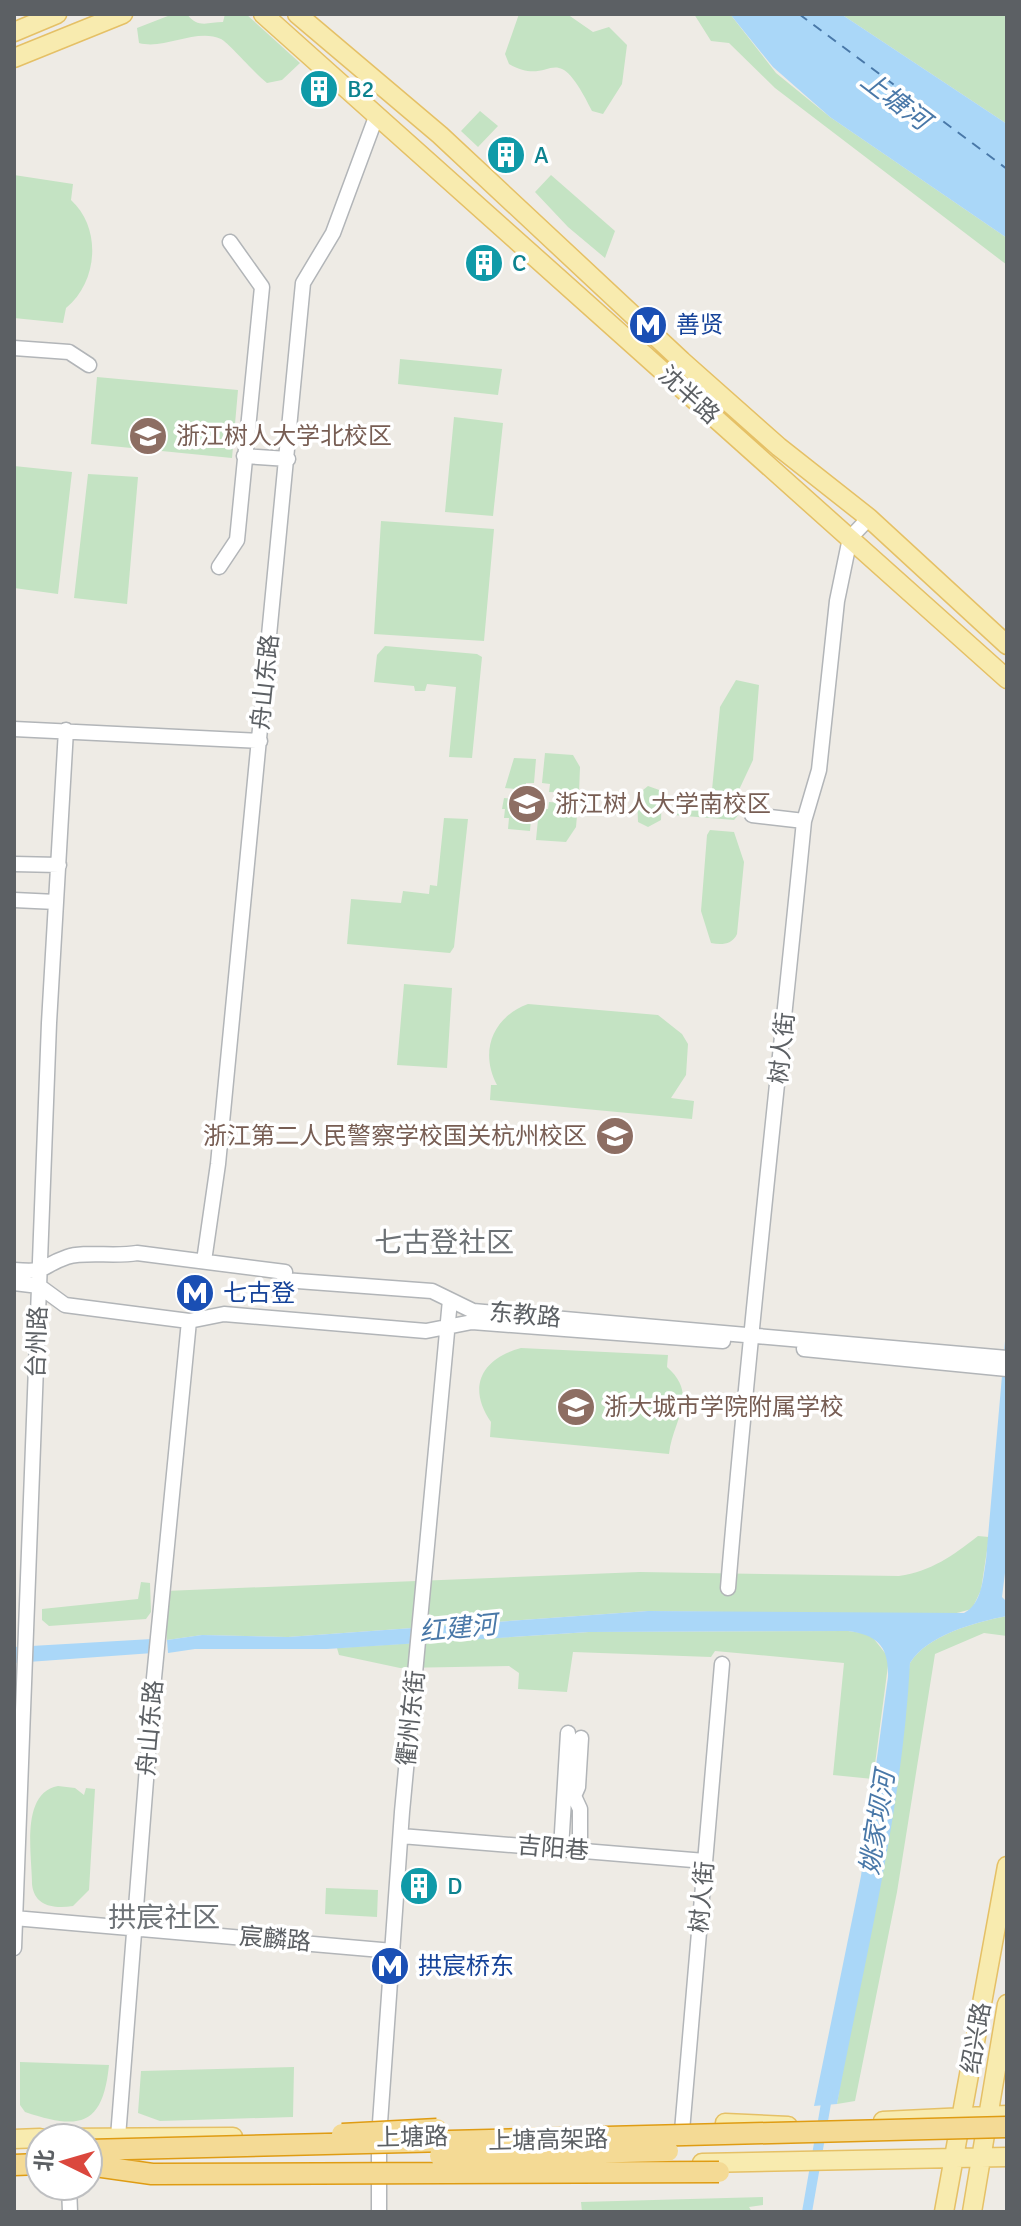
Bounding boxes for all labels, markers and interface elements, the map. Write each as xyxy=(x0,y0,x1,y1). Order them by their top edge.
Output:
water label: 上塘河 xyxy=(854,65,940,140)
building icon: B2 xyxy=(298,68,340,110)
place label: B2 xyxy=(347,74,374,104)
building icon: A xyxy=(485,134,527,176)
place label: A xyxy=(534,140,549,170)
building icon: C xyxy=(463,242,505,284)
place label: C xyxy=(512,248,526,278)
metro station icon: 善贤 xyxy=(627,304,669,346)
place label: 善贤 xyxy=(676,310,724,340)
street label: 沈半路 xyxy=(652,360,726,430)
school or university icon: 浙江树人大学北校区 xyxy=(127,415,169,457)
place label: 浙江树人大学北校区 xyxy=(176,421,392,451)
street label: 舟山东路 xyxy=(245,633,285,731)
school or university icon: 浙江树人大学南校区 xyxy=(506,783,548,825)
place label: 浙江树人大学南校区 xyxy=(555,789,771,819)
street label: 树人街 xyxy=(763,1011,801,1085)
school or university icon: 浙江第二人民警察学校国关杭州校区 xyxy=(594,1115,636,1157)
place label: 浙江第二人民警察学校国关杭州校区 xyxy=(203,1121,587,1151)
district label: 七古登社区 xyxy=(374,1226,514,1260)
metro station icon: 七古登 xyxy=(174,1272,216,1314)
place label: 七古登 xyxy=(223,1278,295,1308)
street label: 东教路 xyxy=(488,1297,562,1333)
street label: 台州路 xyxy=(21,1305,53,1379)
school or university icon: 浙大城市学院附属学校 xyxy=(555,1386,597,1428)
place label: 浙大城市学院附属学校 xyxy=(604,1392,844,1422)
water label: 红建河 xyxy=(418,1608,503,1649)
street label: 衢州东街 xyxy=(391,1669,431,1767)
street label: 舟山东路 xyxy=(131,1679,169,1777)
water label: 姚家坝河 xyxy=(854,1764,903,1877)
street label: 吉阳巷 xyxy=(516,1830,590,1866)
street label: 树人街 xyxy=(684,1860,720,1934)
building icon: D xyxy=(398,1865,440,1907)
place label: D xyxy=(447,1871,463,1901)
district label: 拱宸社区 xyxy=(108,1901,220,1935)
street label: 宸麟路 xyxy=(238,1921,312,1957)
metro station icon: 拱宸桥东 xyxy=(369,1945,411,1987)
place label: 拱宸桥东 xyxy=(418,1951,514,1981)
street label: 绍兴路 xyxy=(955,2000,997,2076)
street label: 上塘路 xyxy=(376,2121,448,2153)
north arrow xyxy=(24,2122,104,2202)
street label: 上塘高架路 xyxy=(488,2124,608,2156)
text: 北 xyxy=(30,2148,59,2172)

